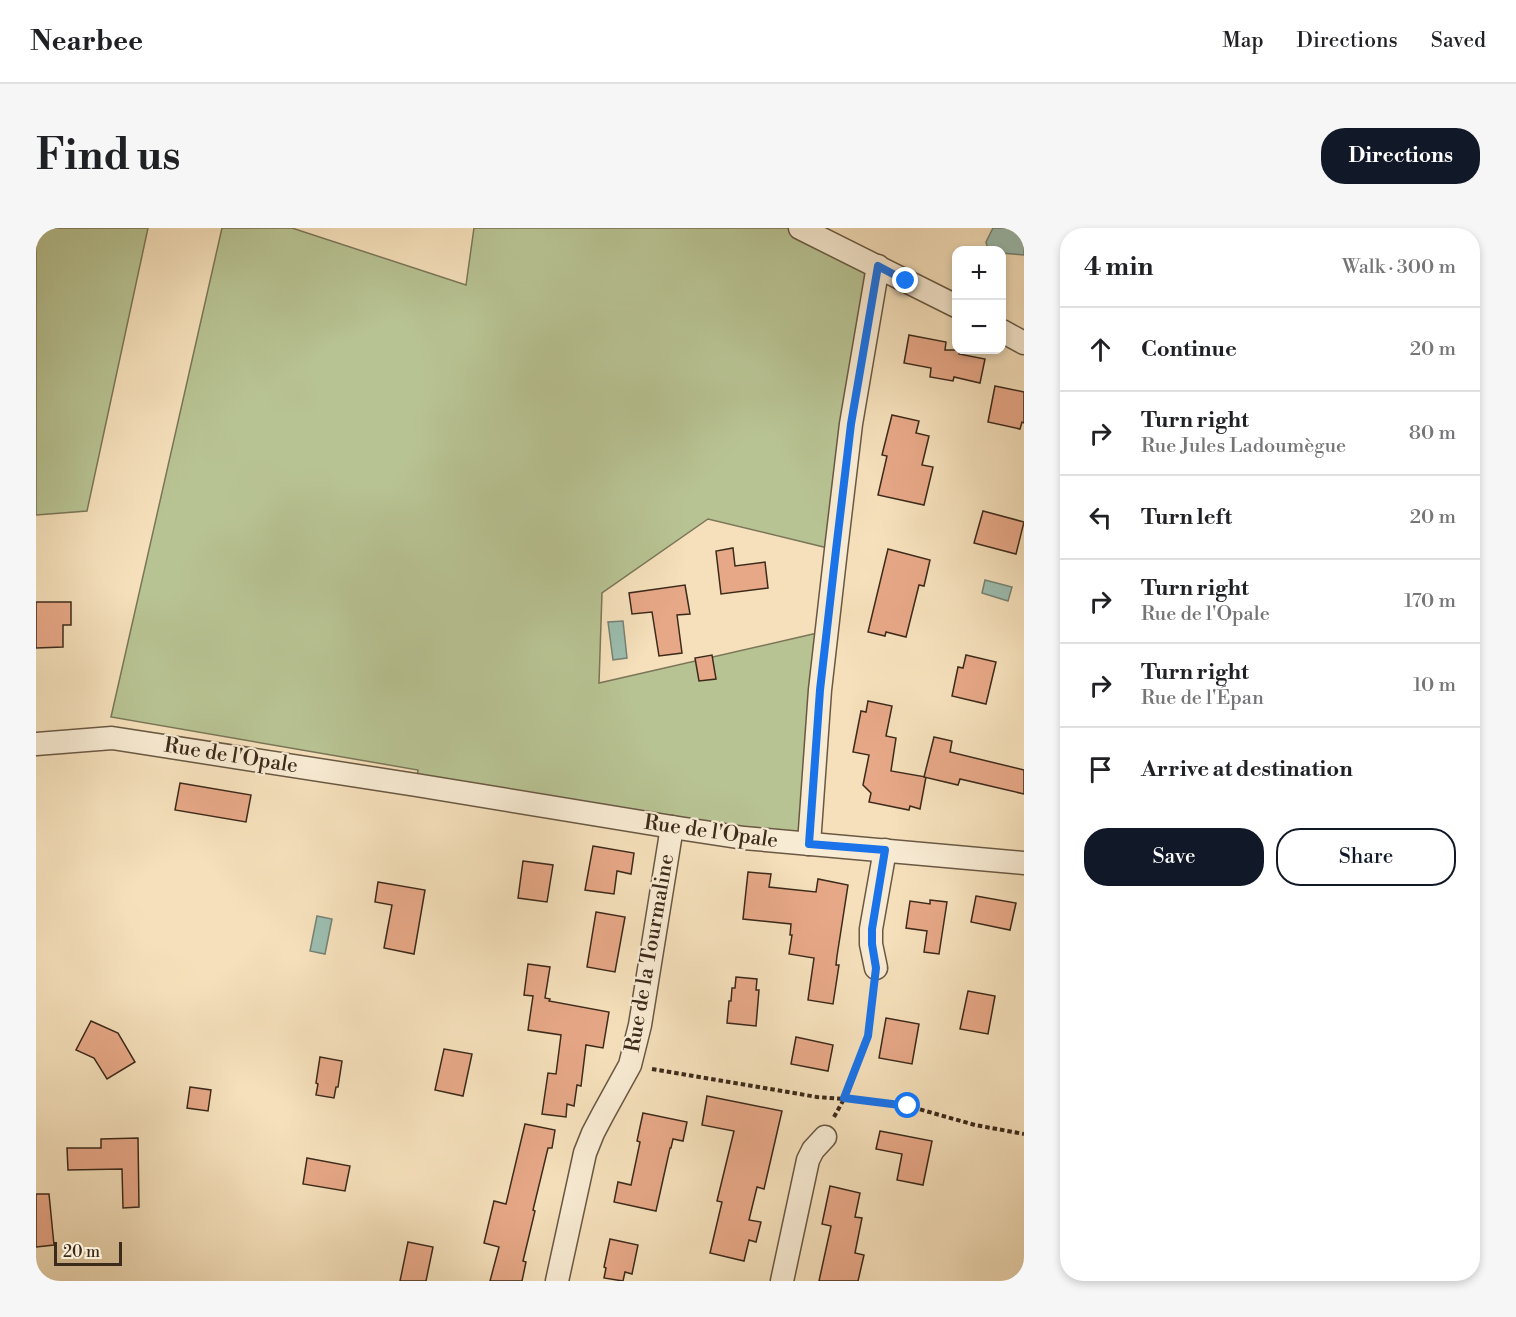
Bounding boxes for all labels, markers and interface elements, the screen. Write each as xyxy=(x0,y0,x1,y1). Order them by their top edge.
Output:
text: Nearbee xyxy=(30,24,143,59)
text: Map xyxy=(1222,28,1264,54)
text: Directions xyxy=(1297,28,1398,54)
text: Saved xyxy=(1431,28,1486,54)
button: Directions xyxy=(1321,128,1480,184)
text: Find us xyxy=(36,130,180,183)
map controls xyxy=(952,246,1006,354)
button: + xyxy=(952,246,1006,300)
text: 4 min xyxy=(1084,251,1154,283)
text: Walk · 300 m xyxy=(1342,255,1456,280)
route end xyxy=(892,267,918,293)
button: − xyxy=(952,300,1006,354)
icon: ahead xyxy=(1084,333,1117,366)
text: Continue xyxy=(1141,336,1237,363)
text: 20 m xyxy=(1410,337,1456,362)
text: Turn right xyxy=(1141,407,1249,434)
icon: right xyxy=(1084,417,1117,450)
text: 80 m xyxy=(1409,421,1456,446)
text: Rue Jules Ladoumègue xyxy=(1141,434,1346,459)
icon: left xyxy=(1084,501,1117,534)
text: Turn left xyxy=(1141,504,1232,531)
text: 20 m xyxy=(1410,505,1456,530)
text: Turn right xyxy=(1141,575,1249,602)
icon: right xyxy=(1084,585,1117,618)
text: 170 m xyxy=(1404,589,1456,614)
text: Rue de l'Opale xyxy=(1141,602,1270,627)
text: Turn right xyxy=(1141,659,1249,686)
icon: right xyxy=(1084,669,1117,702)
text: 10 m xyxy=(1413,673,1456,698)
text: Rue de l'Épan xyxy=(1141,686,1264,711)
street label: Rue de l'Opale xyxy=(162,733,300,779)
icon: arrive xyxy=(1084,753,1117,786)
text: Arrive at destination xyxy=(1141,756,1353,783)
street label: Rue de l'Opale xyxy=(642,810,780,854)
button: Save xyxy=(1084,828,1264,886)
button: Share xyxy=(1276,828,1456,886)
street label: Rue de la Tourmaline xyxy=(620,852,680,1054)
route start xyxy=(894,1092,920,1118)
scale bar xyxy=(54,1239,122,1266)
text: 20 m xyxy=(63,1242,100,1262)

